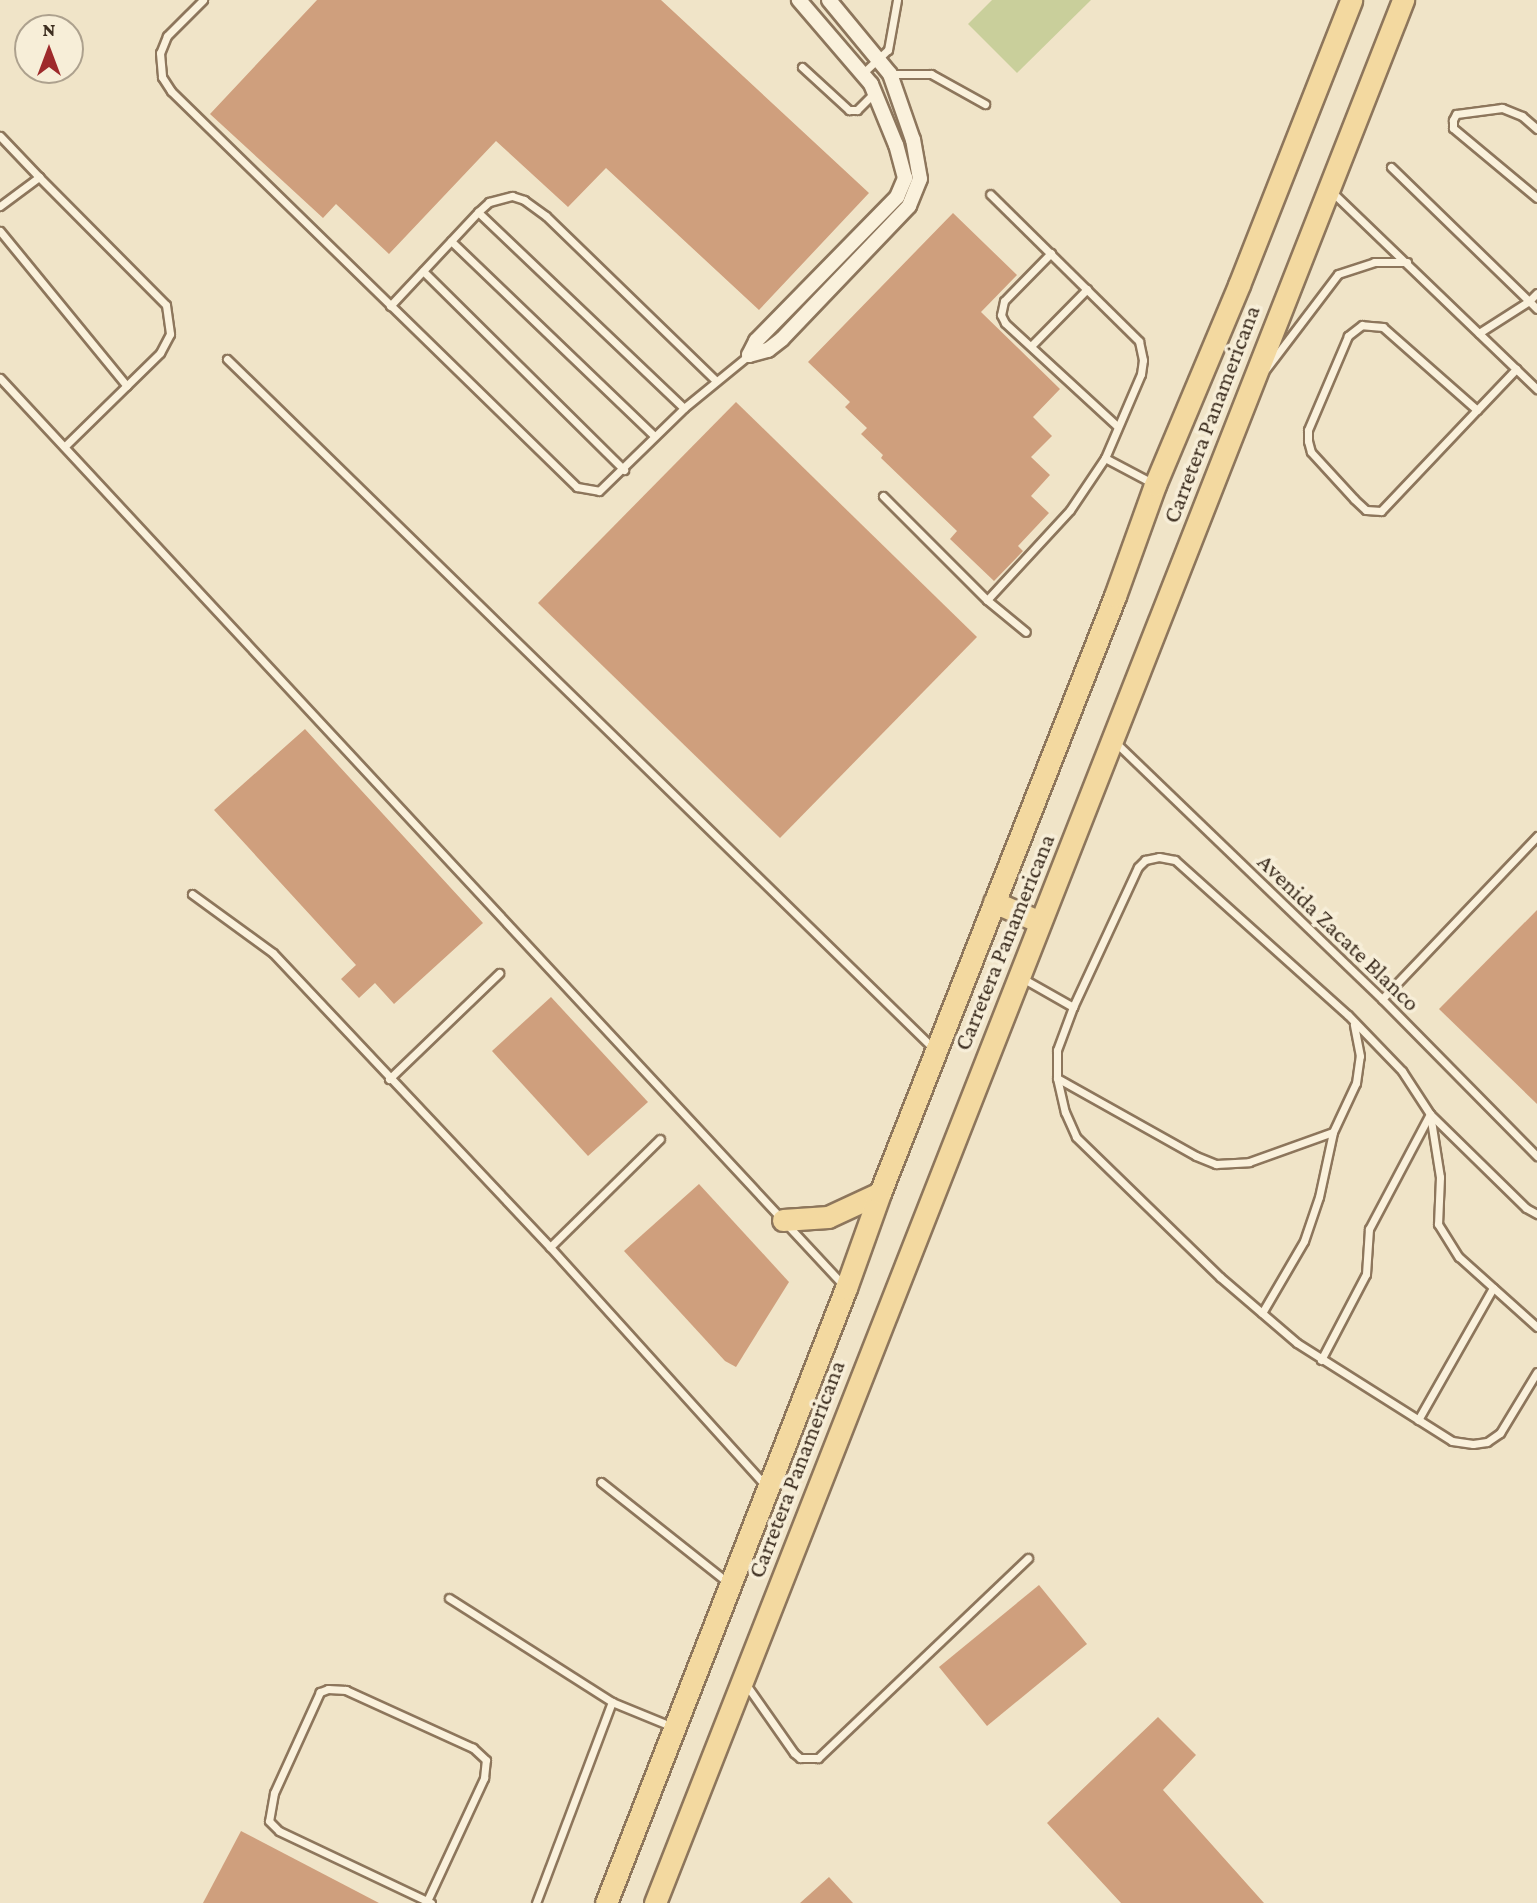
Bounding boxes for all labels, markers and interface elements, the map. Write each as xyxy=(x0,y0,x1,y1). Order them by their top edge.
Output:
north arrow xyxy=(14,14,84,84)
text: N xyxy=(43,19,55,40)
street label: Carretera Panamericana xyxy=(1156,301,1266,527)
street label: Carretera Panamericana xyxy=(947,830,1061,1054)
street label: Avenida Zacate Blanco xyxy=(1252,847,1426,1017)
street label: Carretera Panamericana xyxy=(741,1356,851,1582)

